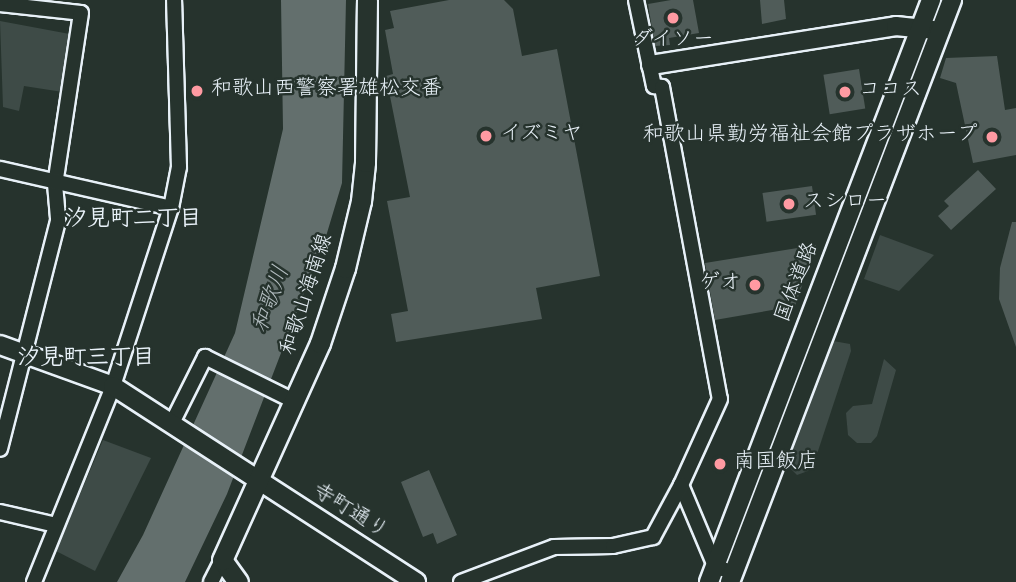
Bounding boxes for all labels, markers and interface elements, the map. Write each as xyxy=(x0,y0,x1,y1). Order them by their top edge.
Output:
marker: ダイソー xyxy=(665,10,681,26)
place label: ダイソー xyxy=(631,29,715,55)
place label: 和歌山西警察署雄松交番 xyxy=(211,78,442,104)
place label: ココス xyxy=(859,79,922,105)
marker: 和歌山西警察署雄松交番 xyxy=(189,83,205,99)
marker: ココス xyxy=(837,84,853,100)
place label: イズミヤ xyxy=(500,123,584,149)
place label: 和歌山県勤労福祉会館プラザホープ xyxy=(642,124,978,150)
marker: イズミヤ xyxy=(478,128,494,144)
marker: 和歌山県勤労福祉会館プラザホープ xyxy=(984,129,1000,145)
place label: スシロー xyxy=(803,191,887,217)
marker: スシロー xyxy=(781,196,797,212)
district label: 汐見町二丁目 xyxy=(64,207,202,235)
street label: 和歌山海南線 xyxy=(278,231,340,359)
street label: 国体道路 xyxy=(772,239,826,327)
water label: 和歌川 xyxy=(248,263,298,337)
place label: ゲオ xyxy=(699,272,741,298)
marker: ゲオ xyxy=(747,277,763,293)
district label: 汐見町三丁目 xyxy=(17,346,155,374)
place label: 南国飯店 xyxy=(734,451,818,477)
marker: 南国飯店 xyxy=(712,456,728,472)
street label: 寺町通り xyxy=(307,480,391,546)

